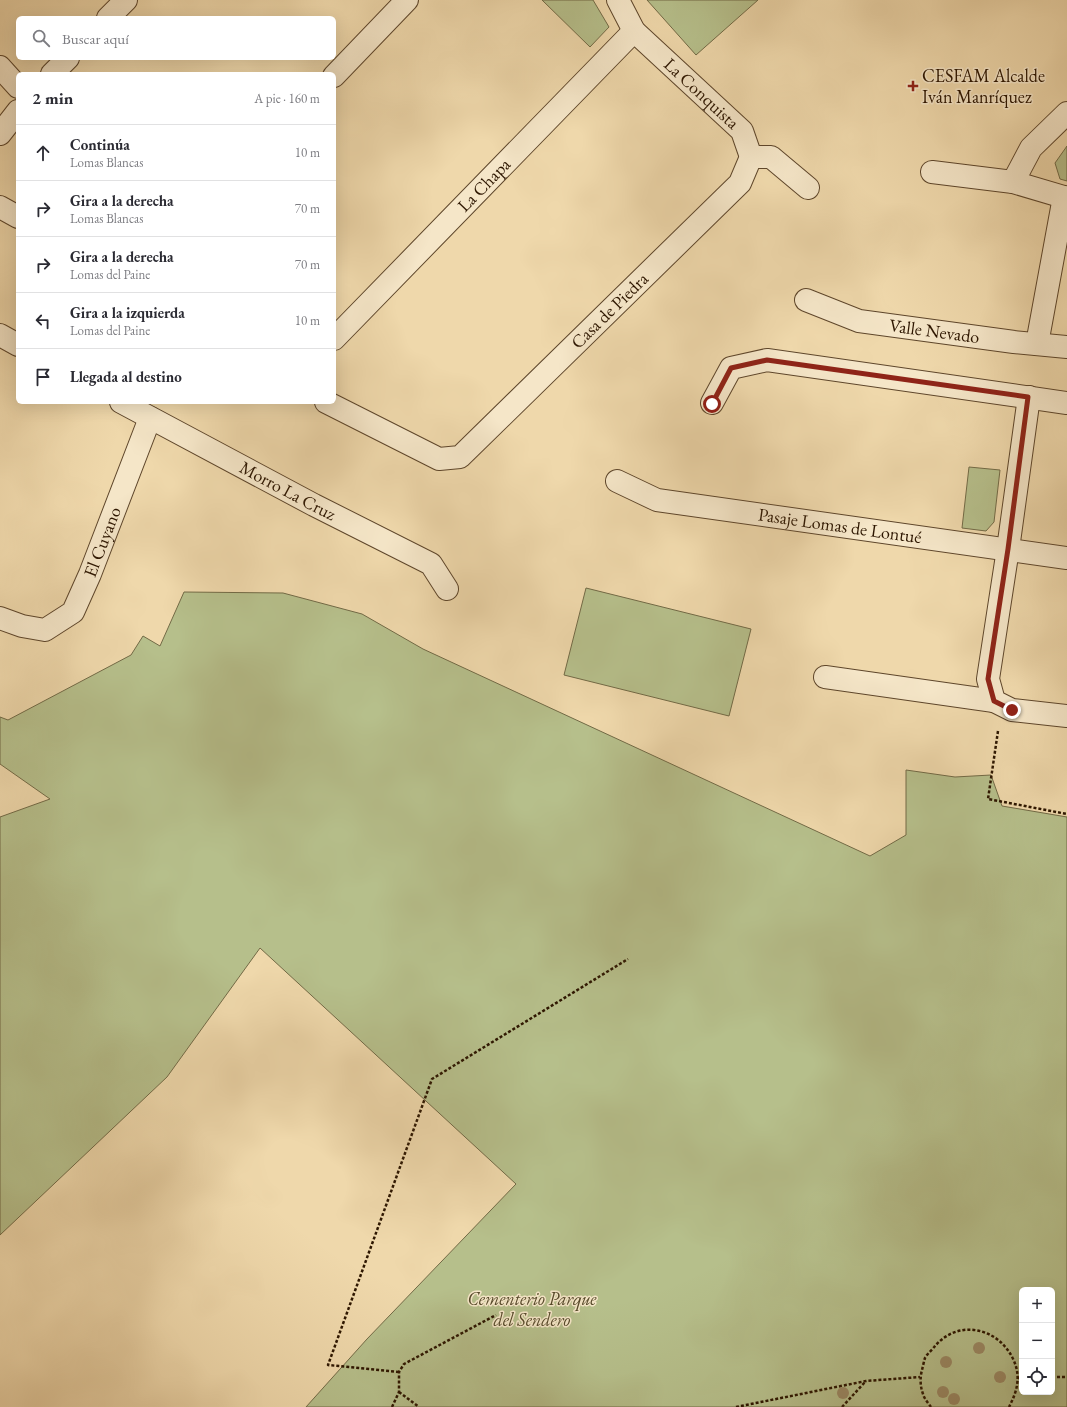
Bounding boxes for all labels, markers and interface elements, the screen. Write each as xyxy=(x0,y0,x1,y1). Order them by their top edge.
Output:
search box xyxy=(16,16,336,60)
icon: search xyxy=(30,27,52,49)
text: Buscar aquí xyxy=(62,29,129,48)
street label: La Conquista xyxy=(659,53,745,134)
place label: CESFAM Alcalde Iván Manríquez xyxy=(922,64,1045,108)
marker: CESFAM Alcalde Iván Manríquez xyxy=(907,80,919,92)
text: 2 min xyxy=(32,87,73,109)
text: A pie · 160 m xyxy=(254,90,320,107)
text: Continúa xyxy=(70,135,130,154)
icon: ahead xyxy=(32,142,54,164)
text: 10 m xyxy=(295,144,320,161)
street label: La Chapa xyxy=(452,152,516,217)
text: Lomas Blancas xyxy=(70,154,143,171)
text: Gira a la derecha xyxy=(70,191,174,210)
icon: right xyxy=(32,198,54,220)
text: 70 m xyxy=(295,200,320,217)
text: Lomas Blancas xyxy=(70,210,143,227)
text: Gira a la derecha xyxy=(70,247,174,266)
icon: right xyxy=(32,254,54,276)
text: 70 m xyxy=(295,256,320,273)
text: Lomas del Paine xyxy=(70,266,150,283)
street label: Casa de Piedra xyxy=(566,267,654,353)
text: Gira a la izquierda xyxy=(70,303,185,322)
icon: left xyxy=(32,310,54,332)
text: 10 m xyxy=(295,312,320,329)
street label: Valle Nevado xyxy=(888,313,981,348)
text: Lomas del Paine xyxy=(70,322,150,339)
icon: arrive xyxy=(32,366,54,388)
text: Llegada al destino xyxy=(70,367,182,386)
route start xyxy=(703,395,721,413)
street label: Morro La Cruz xyxy=(236,456,340,525)
street label: Pasaje Lomas de Lontué xyxy=(757,502,923,548)
street label: El Cuyano xyxy=(78,503,126,580)
route end xyxy=(1003,701,1021,719)
park label: Cementerio Parque del Sendero xyxy=(467,1287,597,1331)
map controls xyxy=(1019,1287,1055,1395)
button: + xyxy=(1019,1287,1055,1323)
button: − xyxy=(1019,1323,1055,1359)
button: locate xyxy=(1019,1359,1055,1395)

